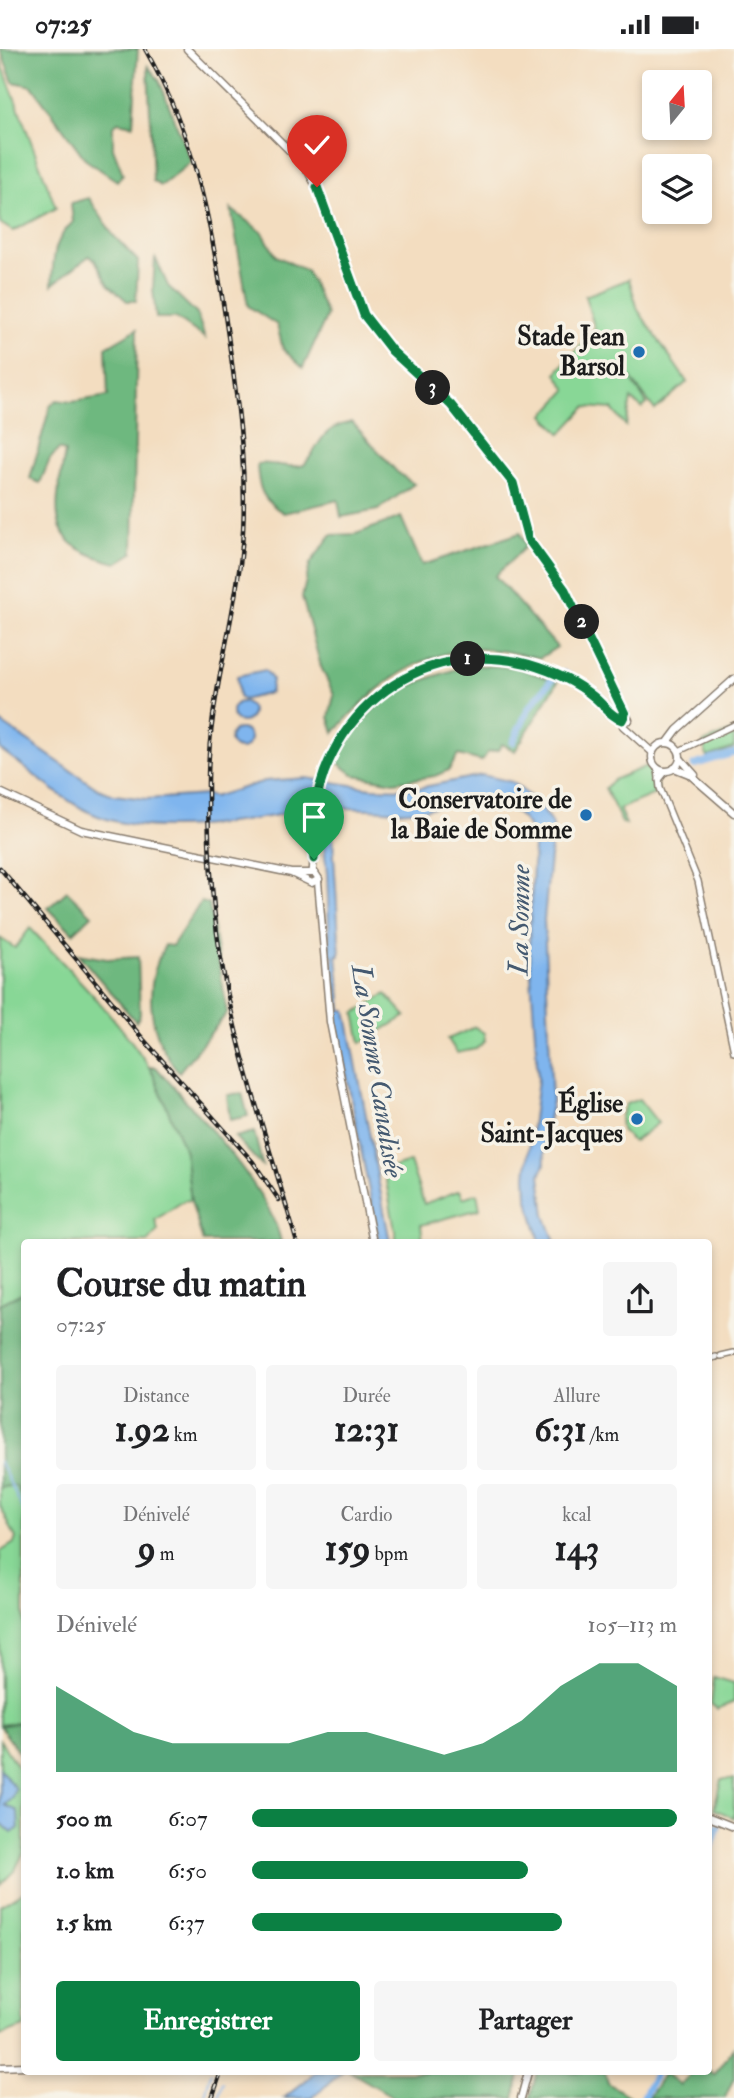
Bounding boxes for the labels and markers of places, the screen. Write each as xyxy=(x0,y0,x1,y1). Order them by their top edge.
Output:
pin xyxy=(287,115,347,187)
place label: Stade Jean Barsol xyxy=(517,321,626,383)
marker: Stade Jean Barsol xyxy=(631,344,647,360)
pin: 3 xyxy=(416,371,450,405)
pin: 2 xyxy=(564,605,600,639)
pin: 1 xyxy=(450,641,486,677)
place label: Conservatoire de la Baie de Somme xyxy=(390,784,572,846)
pin xyxy=(284,787,344,859)
marker: Conservatoire de la Baie de Somme xyxy=(578,807,594,823)
place label: Église Saint-Jacques xyxy=(480,1085,623,1151)
marker: Église Saint-Jacques xyxy=(629,1111,645,1127)

